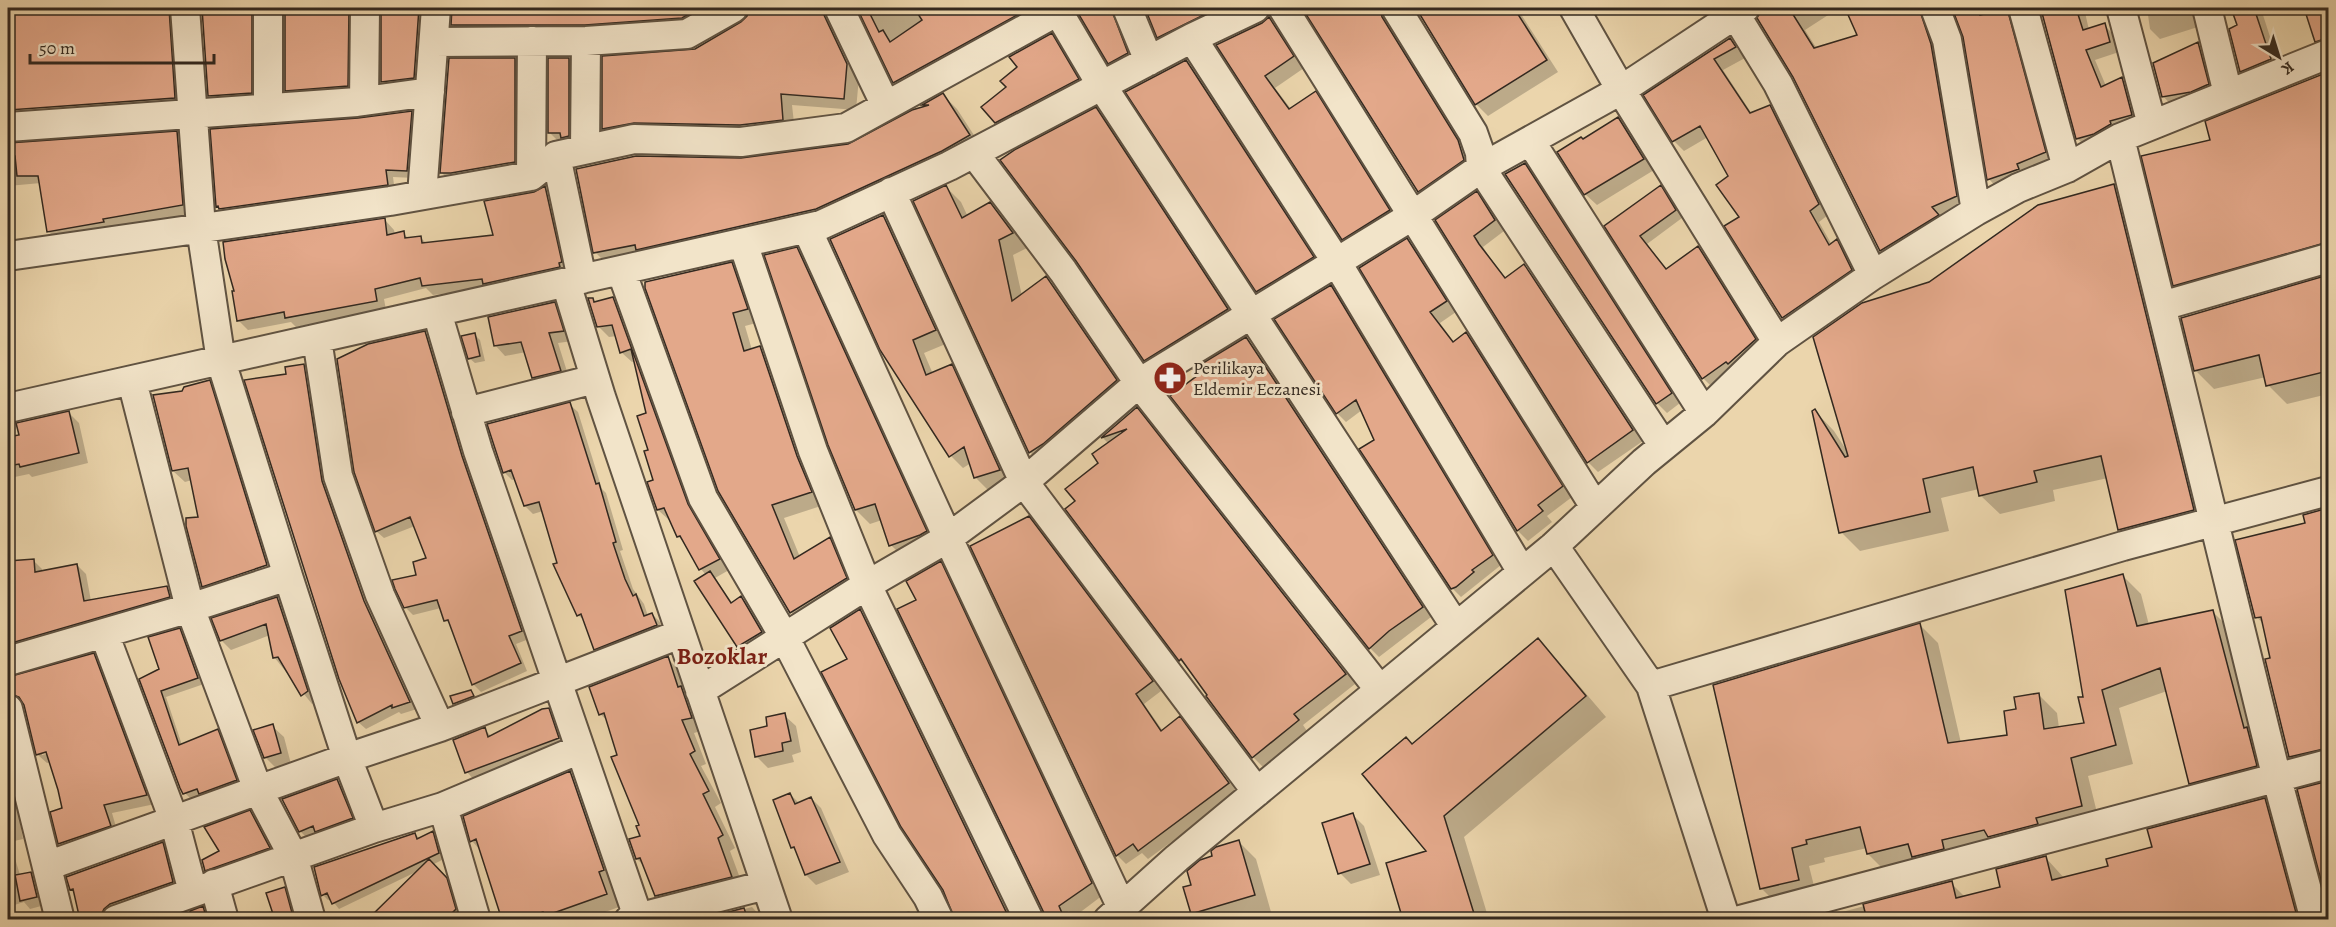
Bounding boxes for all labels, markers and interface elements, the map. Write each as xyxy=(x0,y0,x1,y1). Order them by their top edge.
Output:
scale bar xyxy=(30,27,214,65)
north arrow xyxy=(2249,27,2309,87)
text: 50 m xyxy=(39,36,75,60)
text: K xyxy=(2276,56,2299,80)
place label: Perilikaya Eldemir Eczanesi xyxy=(1193,356,1321,401)
pharmacy icon: Perilikaya Eldemir Eczanesi xyxy=(1152,360,1188,396)
district label: Bozoklar xyxy=(677,640,768,672)

